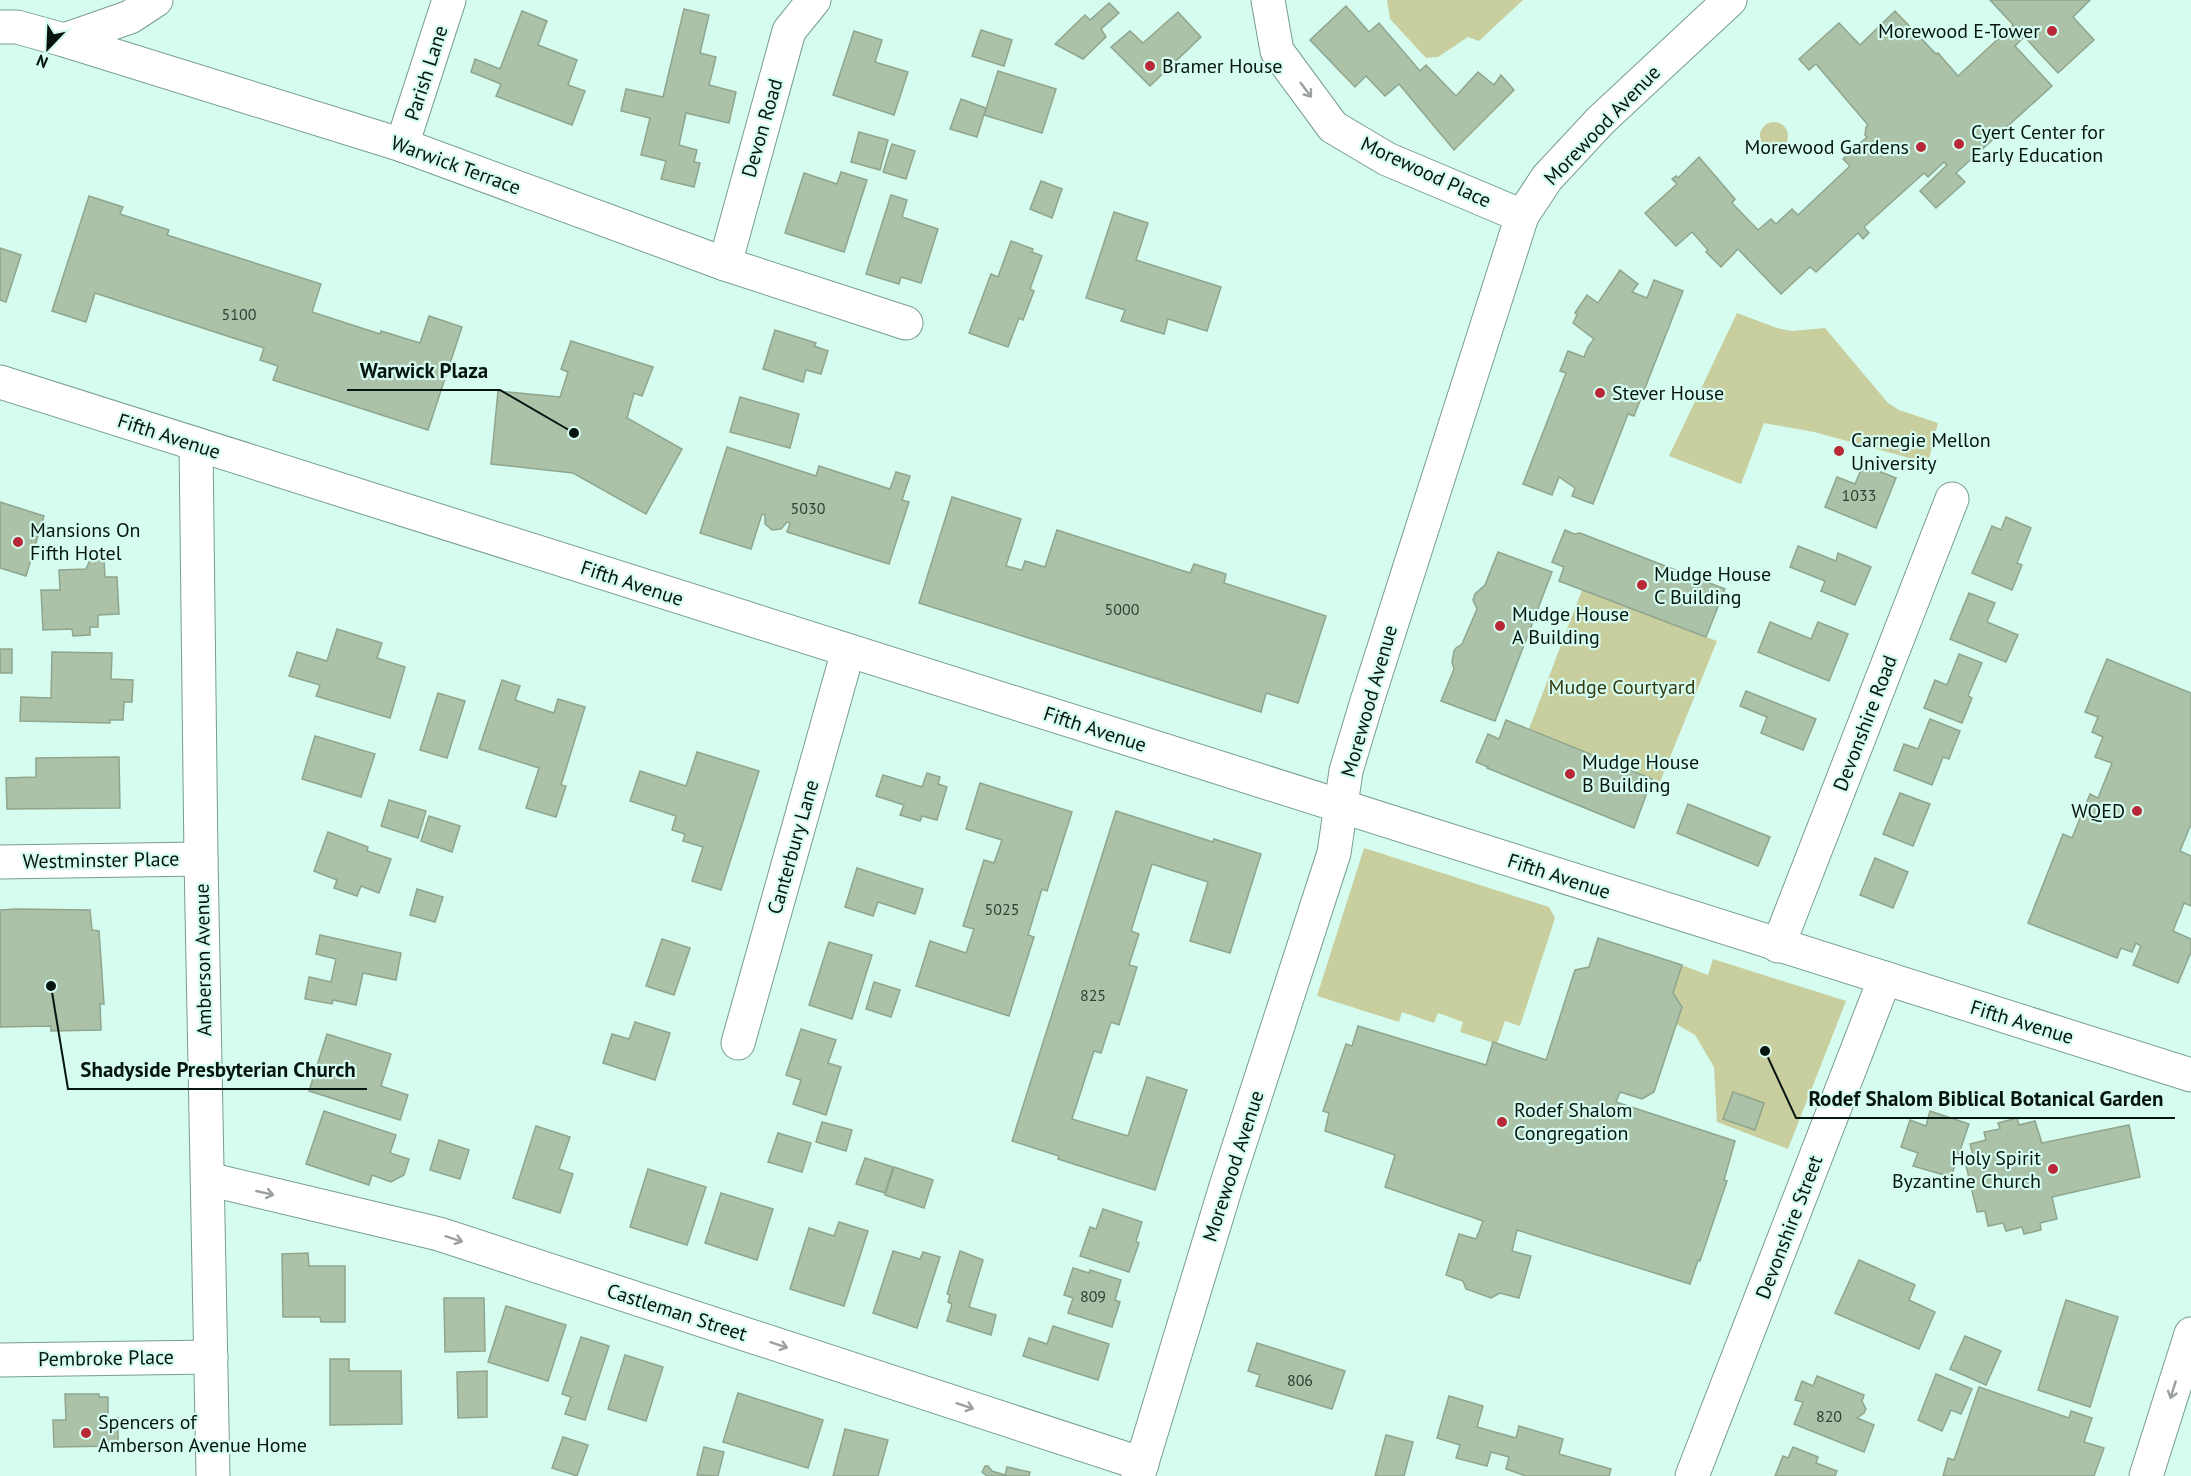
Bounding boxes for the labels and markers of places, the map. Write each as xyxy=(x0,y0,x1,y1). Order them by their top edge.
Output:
place label: Morewood E-Tower xyxy=(1878,18,2040,44)
marker: Morewood E-Tower xyxy=(2045,24,2059,38)
place label: Bramer House xyxy=(1162,53,1282,79)
marker: Bramer House xyxy=(1143,59,1157,73)
place label: Cyert Center for Early Education xyxy=(1971,119,2105,168)
place label: Morewood Gardens xyxy=(1744,134,1909,160)
marker: Cyert Center for Early Education xyxy=(1952,137,1966,151)
marker: Morewood Gardens xyxy=(1914,140,1928,154)
callout: Warwick Plaza xyxy=(347,351,500,390)
place label: Stever House xyxy=(1612,380,1724,406)
marker: Stever House xyxy=(1593,386,1607,400)
place label: Carnegie Mellon University xyxy=(1851,427,1991,476)
marker: Carnegie Mellon University xyxy=(1832,444,1846,458)
place label: Mansions On Fifth Hotel xyxy=(30,517,141,566)
marker: Mansions On Fifth Hotel xyxy=(11,535,25,549)
place label: Mudge House C Building xyxy=(1654,561,1771,610)
marker: Mudge House C Building xyxy=(1635,578,1649,592)
place label: Mudge House A Building xyxy=(1512,601,1629,650)
marker: Mudge House A Building xyxy=(1493,619,1507,633)
place label: Mudge House B Building xyxy=(1582,749,1699,798)
marker: Mudge House B Building xyxy=(1563,767,1577,781)
place label: WQED xyxy=(2071,798,2125,824)
marker: WQED xyxy=(2130,804,2144,818)
callout: Shadyside Presbyterian Church xyxy=(68,1050,367,1089)
callout: Rodef Shalom Biblical Botanical Garden xyxy=(1796,1079,2175,1118)
place label: Rodef Shalom Congregation xyxy=(1514,1097,1633,1146)
marker: Rodef Shalom Congregation xyxy=(1495,1115,1509,1129)
place label: Holy Spirit Byzantine Church xyxy=(1892,1145,2041,1194)
marker: Holy Spirit Byzantine Church xyxy=(2046,1162,2060,1176)
place label: Spencers of Amberson Avenue Home xyxy=(98,1409,307,1458)
marker: Spencers of Amberson Avenue Home xyxy=(79,1426,93,1440)

